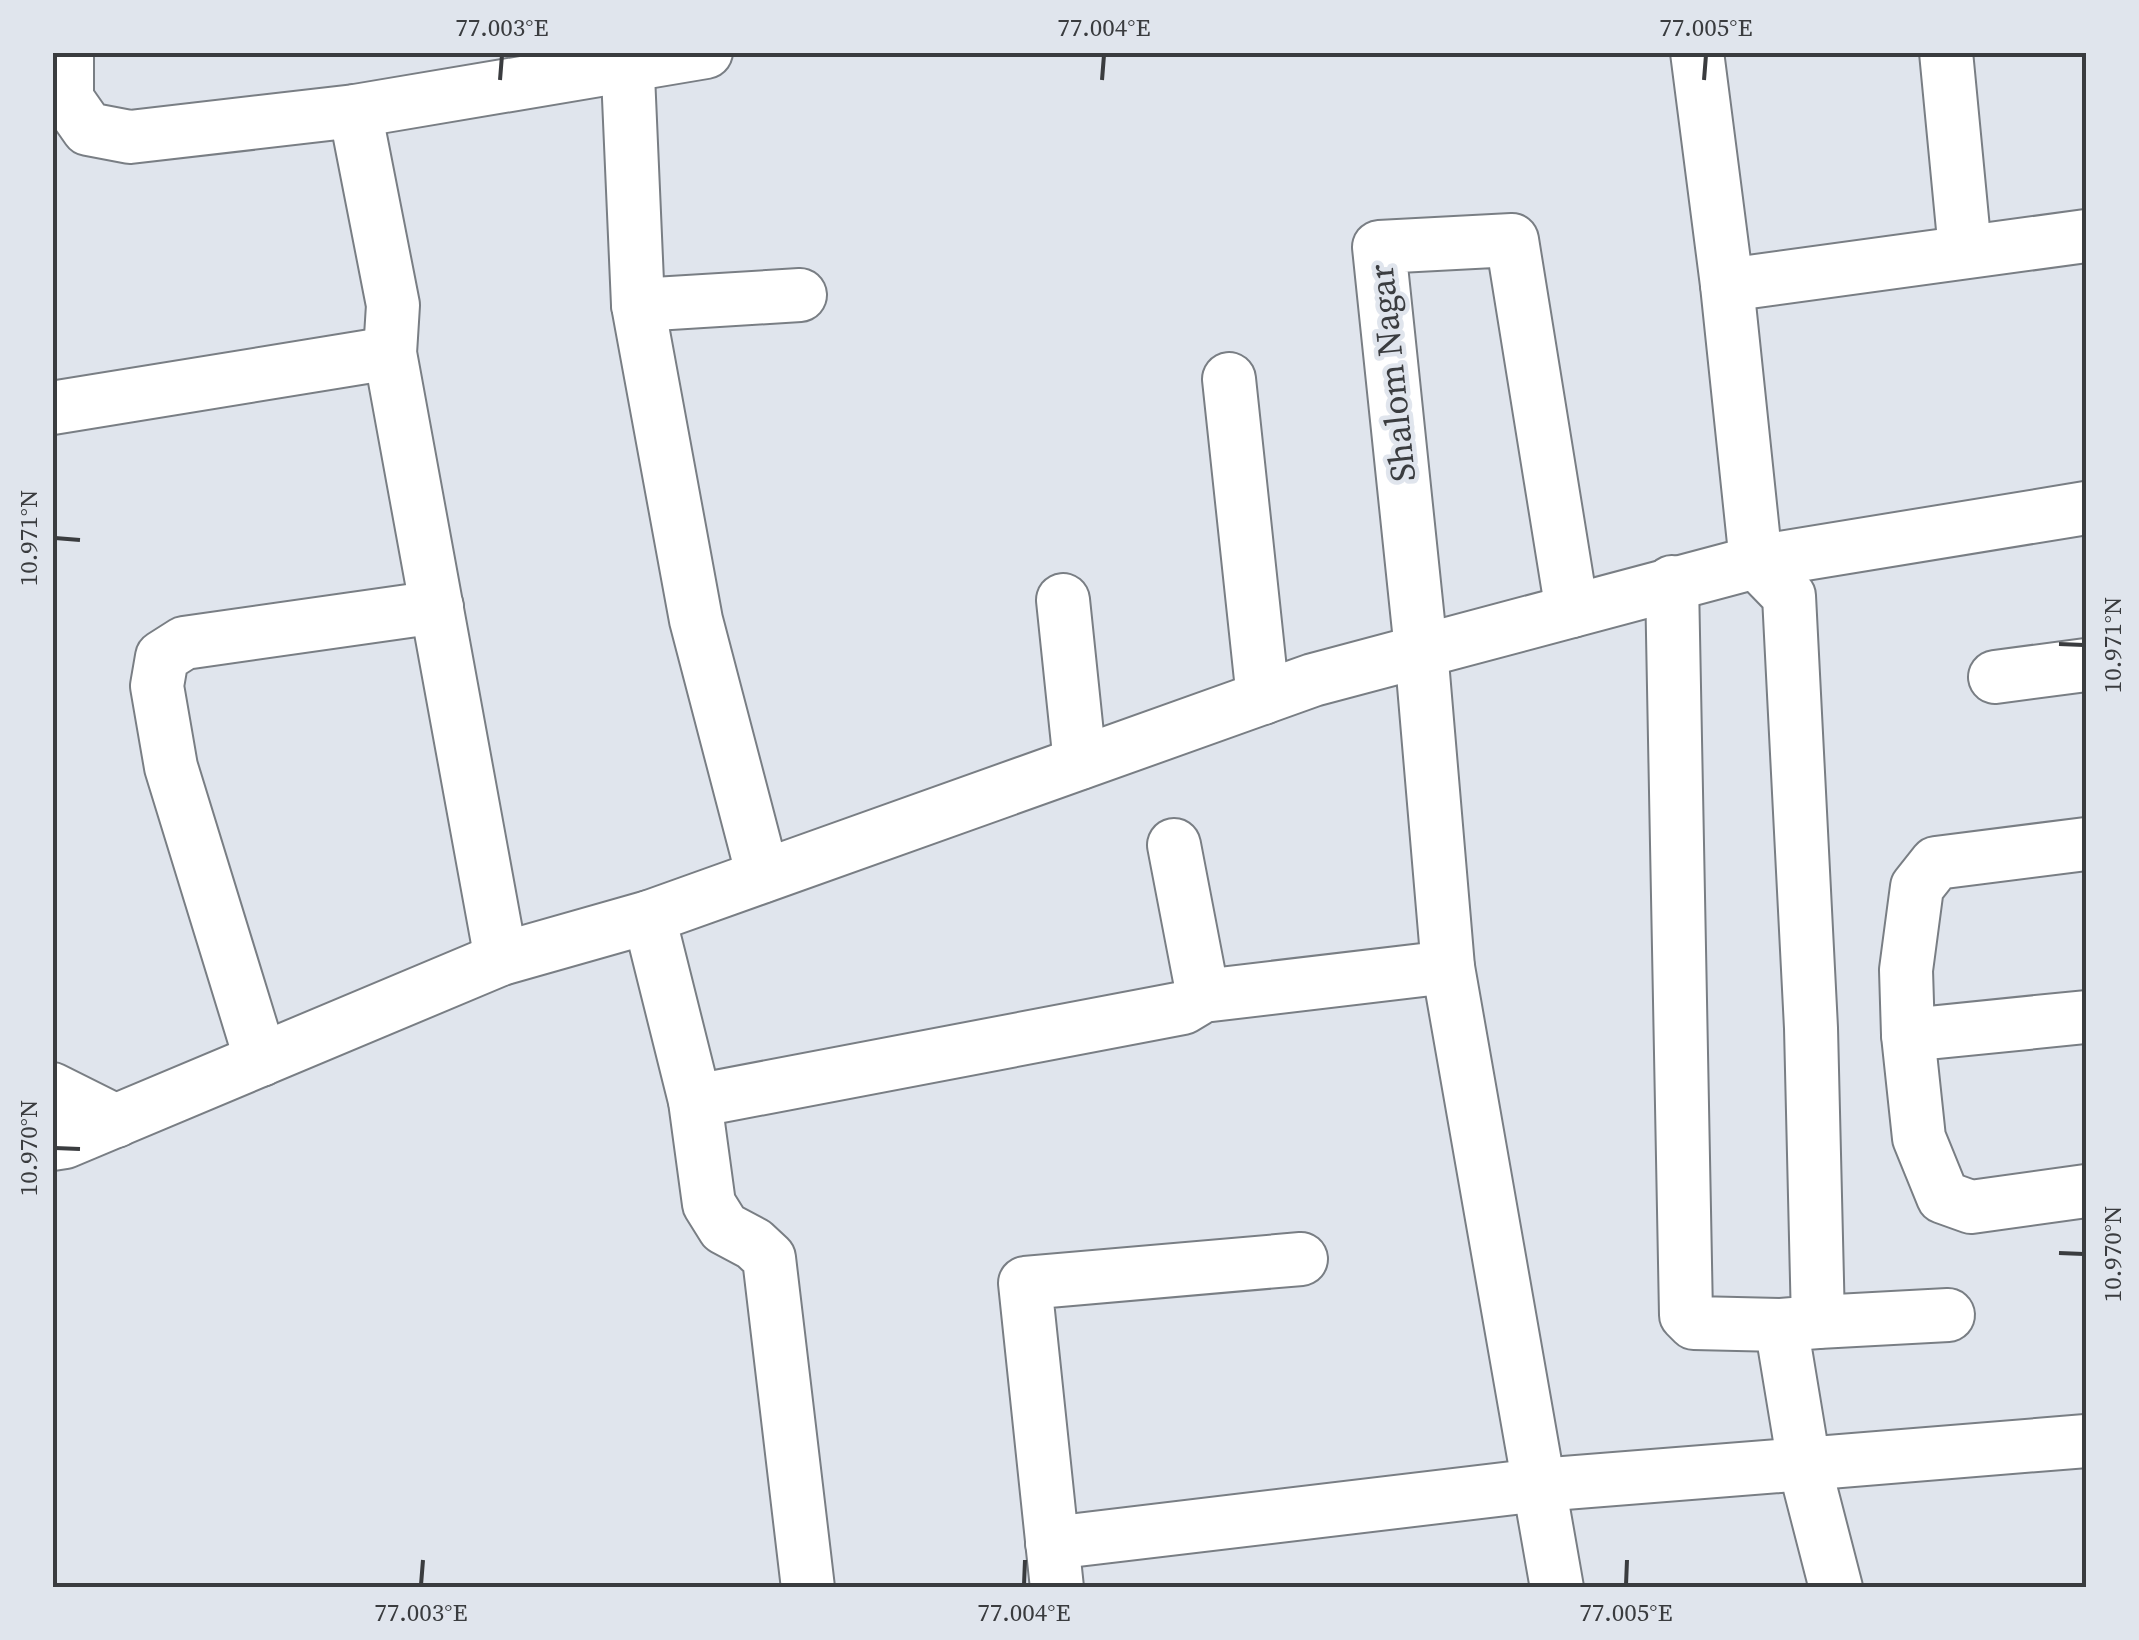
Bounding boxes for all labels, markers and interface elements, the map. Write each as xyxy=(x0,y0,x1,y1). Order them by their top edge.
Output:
text: 77.003°E xyxy=(455,10,549,44)
text: 77.004°E xyxy=(1057,10,1151,44)
text: 77.005°E xyxy=(1659,10,1753,44)
street label: Shalom Nagar xyxy=(1357,262,1427,484)
text: 10.971°N xyxy=(11,490,45,586)
text: 10.971°N xyxy=(2095,597,2129,693)
text: 10.970°N xyxy=(11,1100,45,1196)
text: 10.970°N xyxy=(2095,1206,2129,1302)
text: 77.003°E xyxy=(374,1595,468,1629)
text: 77.004°E xyxy=(977,1595,1071,1629)
text: 77.005°E xyxy=(1579,1595,1673,1629)

